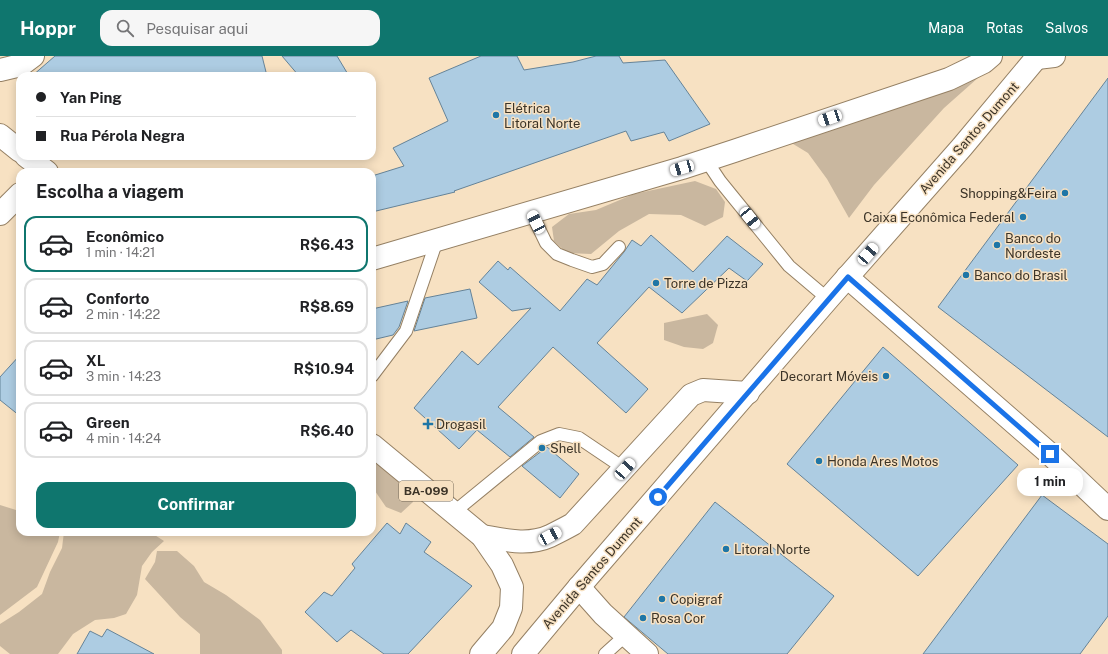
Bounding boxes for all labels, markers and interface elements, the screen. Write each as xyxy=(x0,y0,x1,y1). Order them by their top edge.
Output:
search box xyxy=(100,10,380,46)
text: Hoppr xyxy=(20,17,76,39)
icon: search xyxy=(114,17,136,39)
text: Pesquisar aqui xyxy=(146,20,248,37)
text: Mapa xyxy=(928,20,964,36)
text: Rotas xyxy=(986,20,1023,36)
text: Salvos xyxy=(1045,20,1088,36)
street label: Avenida Santos Dumont xyxy=(916,79,1022,197)
text: Yan Ping xyxy=(60,89,122,106)
place label: Elétrica Litoral Norte xyxy=(504,101,580,131)
car xyxy=(817,108,843,128)
marker: Elétrica Litoral Norte xyxy=(491,110,501,120)
text: Rua Pérola Negra xyxy=(60,127,185,144)
car xyxy=(669,159,695,177)
text: Escolha a viagem xyxy=(36,181,184,202)
place label: Shopping&Feira xyxy=(960,186,1057,201)
marker: Shopping&Feira xyxy=(1060,188,1070,198)
car xyxy=(738,205,762,231)
car xyxy=(525,209,547,235)
place label: Caixa Econômica Federal xyxy=(863,210,1015,225)
marker: Caixa Econômica Federal xyxy=(1018,212,1028,222)
icon: car xyxy=(38,226,74,262)
text: Econômico xyxy=(86,228,164,245)
place label: Banco do Nordeste xyxy=(1005,231,1061,261)
text: R$6.43 xyxy=(300,236,354,253)
marker: Banco do Nordeste xyxy=(992,240,1002,250)
car xyxy=(856,241,880,267)
text: 1 min · 14:21 xyxy=(86,245,155,260)
place label: Banco do Brasil xyxy=(974,268,1067,283)
marker: Banco do Brasil xyxy=(961,270,971,280)
place label: Torre de Pizza xyxy=(664,276,748,291)
marker: Torre de Pizza xyxy=(651,278,661,288)
icon: car xyxy=(38,288,74,324)
text: Conforto xyxy=(86,290,149,307)
text: R$8.69 xyxy=(299,298,354,315)
text: 2 min · 14:22 xyxy=(86,307,160,322)
icon: car xyxy=(38,350,74,386)
text: XL xyxy=(86,352,105,369)
text: R$10.94 xyxy=(294,360,354,377)
text: 3 min · 14:23 xyxy=(86,369,161,384)
place label: Decorart Móveis xyxy=(780,369,878,384)
marker: Decorart Móveis xyxy=(881,371,891,381)
icon: car xyxy=(38,412,74,448)
text: Green xyxy=(86,414,130,431)
place label: Drogasil xyxy=(436,417,486,432)
marker: Drogasil xyxy=(423,419,433,429)
text: R$6.40 xyxy=(300,422,354,439)
text: 4 min · 14:24 xyxy=(86,431,161,446)
place label: Shell xyxy=(550,441,581,456)
marker: Shell xyxy=(537,443,547,453)
route end xyxy=(1041,445,1059,463)
place label: Honda Ares Motos xyxy=(827,454,938,469)
car xyxy=(613,456,637,482)
marker: Honda Ares Motos xyxy=(814,456,824,466)
callout: 1 min xyxy=(1017,468,1083,496)
text: 1 min xyxy=(1034,474,1066,489)
road number: BA-099 xyxy=(399,481,453,501)
button: Confirmar xyxy=(36,482,356,528)
route start xyxy=(649,488,667,506)
street label: Avenida Santos Dumont xyxy=(539,514,645,632)
car xyxy=(537,525,563,547)
place label: Litoral Norte xyxy=(734,542,810,557)
marker: Litoral Norte xyxy=(721,544,731,554)
place label: Copigraf xyxy=(670,592,722,607)
marker: Copigraf xyxy=(657,594,667,604)
place label: Rosa Cor xyxy=(651,611,705,626)
marker: Rosa Cor xyxy=(638,613,648,623)

